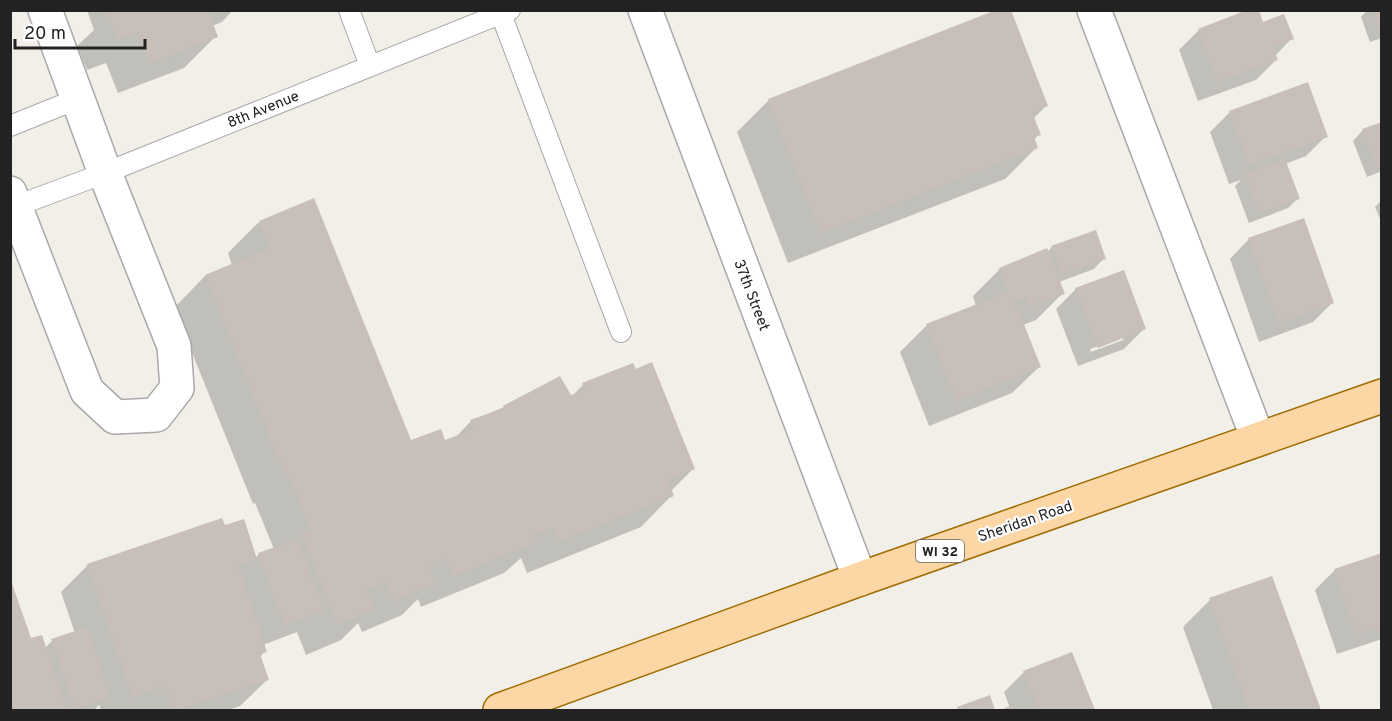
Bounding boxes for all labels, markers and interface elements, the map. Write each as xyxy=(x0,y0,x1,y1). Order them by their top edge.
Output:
scale bar xyxy=(15,12,146,50)
text: 20 m xyxy=(24,23,66,46)
street label: 8th Avenue xyxy=(225,87,302,133)
street label: 37th Street xyxy=(728,257,773,334)
street label: Sheridan Road xyxy=(976,497,1075,547)
road number: WI 32 xyxy=(916,540,964,562)

